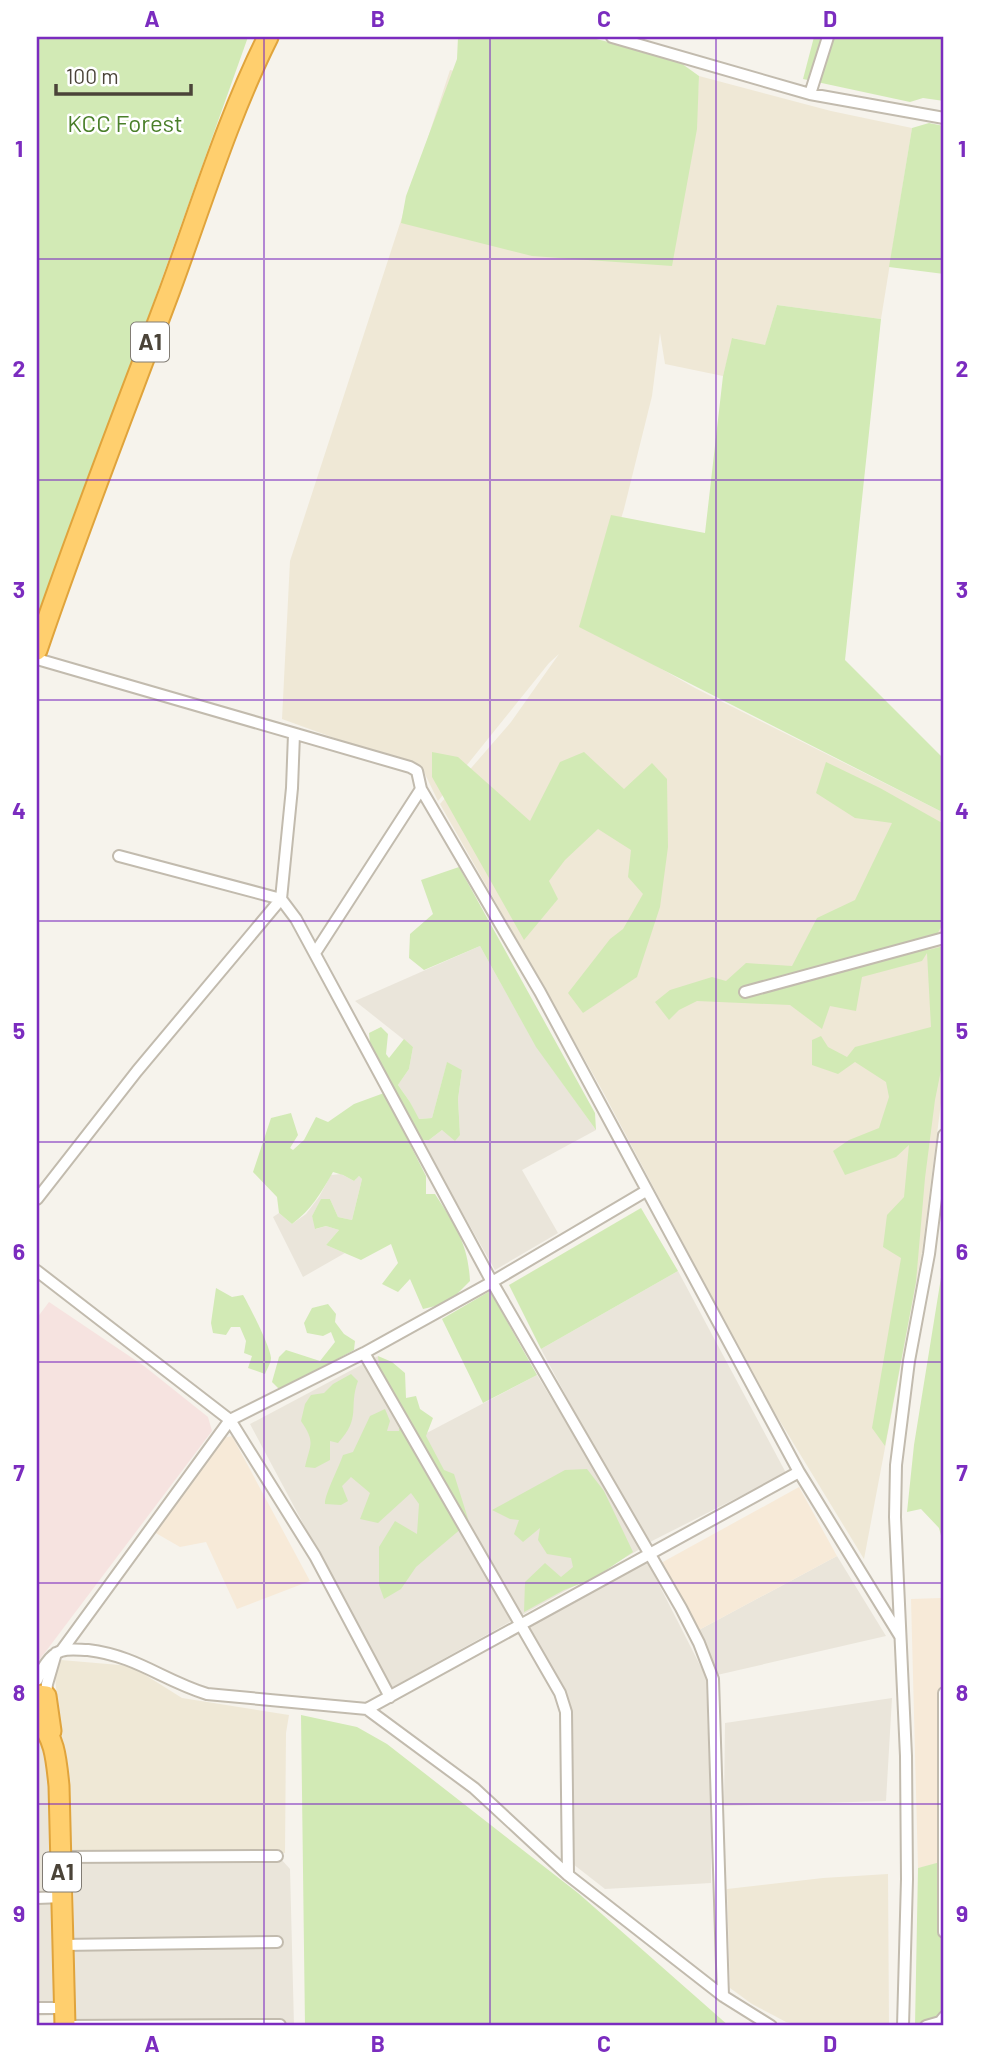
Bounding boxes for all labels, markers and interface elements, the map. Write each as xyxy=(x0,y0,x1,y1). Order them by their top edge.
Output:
text: A xyxy=(144,4,160,32)
text: B xyxy=(371,4,385,32)
text: C xyxy=(597,4,611,32)
text: D xyxy=(823,4,837,32)
scale bar xyxy=(56,52,191,96)
text: 100 m xyxy=(66,63,119,88)
park label: KCC Forest xyxy=(67,108,183,137)
text: 1 xyxy=(15,134,23,162)
text: 1 xyxy=(958,134,966,162)
road number: A1 xyxy=(131,322,169,362)
text: 2 xyxy=(13,354,25,382)
text: 2 xyxy=(956,354,968,382)
text: 3 xyxy=(13,575,25,603)
text: 3 xyxy=(956,575,968,603)
text: 4 xyxy=(12,796,26,824)
text: 4 xyxy=(955,796,969,824)
text: 5 xyxy=(13,1016,25,1044)
text: 5 xyxy=(956,1016,968,1044)
text: 6 xyxy=(13,1237,25,1265)
text: 6 xyxy=(956,1237,968,1265)
text: 7 xyxy=(13,1458,25,1486)
text: 7 xyxy=(956,1458,968,1486)
text: 8 xyxy=(13,1678,25,1706)
text: 8 xyxy=(956,1678,968,1706)
road number: A1 xyxy=(43,1853,81,1892)
text: 9 xyxy=(13,1899,25,1927)
text: 9 xyxy=(956,1899,968,1927)
text: A xyxy=(144,2029,160,2057)
text: B xyxy=(371,2029,385,2057)
text: C xyxy=(597,2029,611,2057)
text: D xyxy=(823,2029,837,2057)

